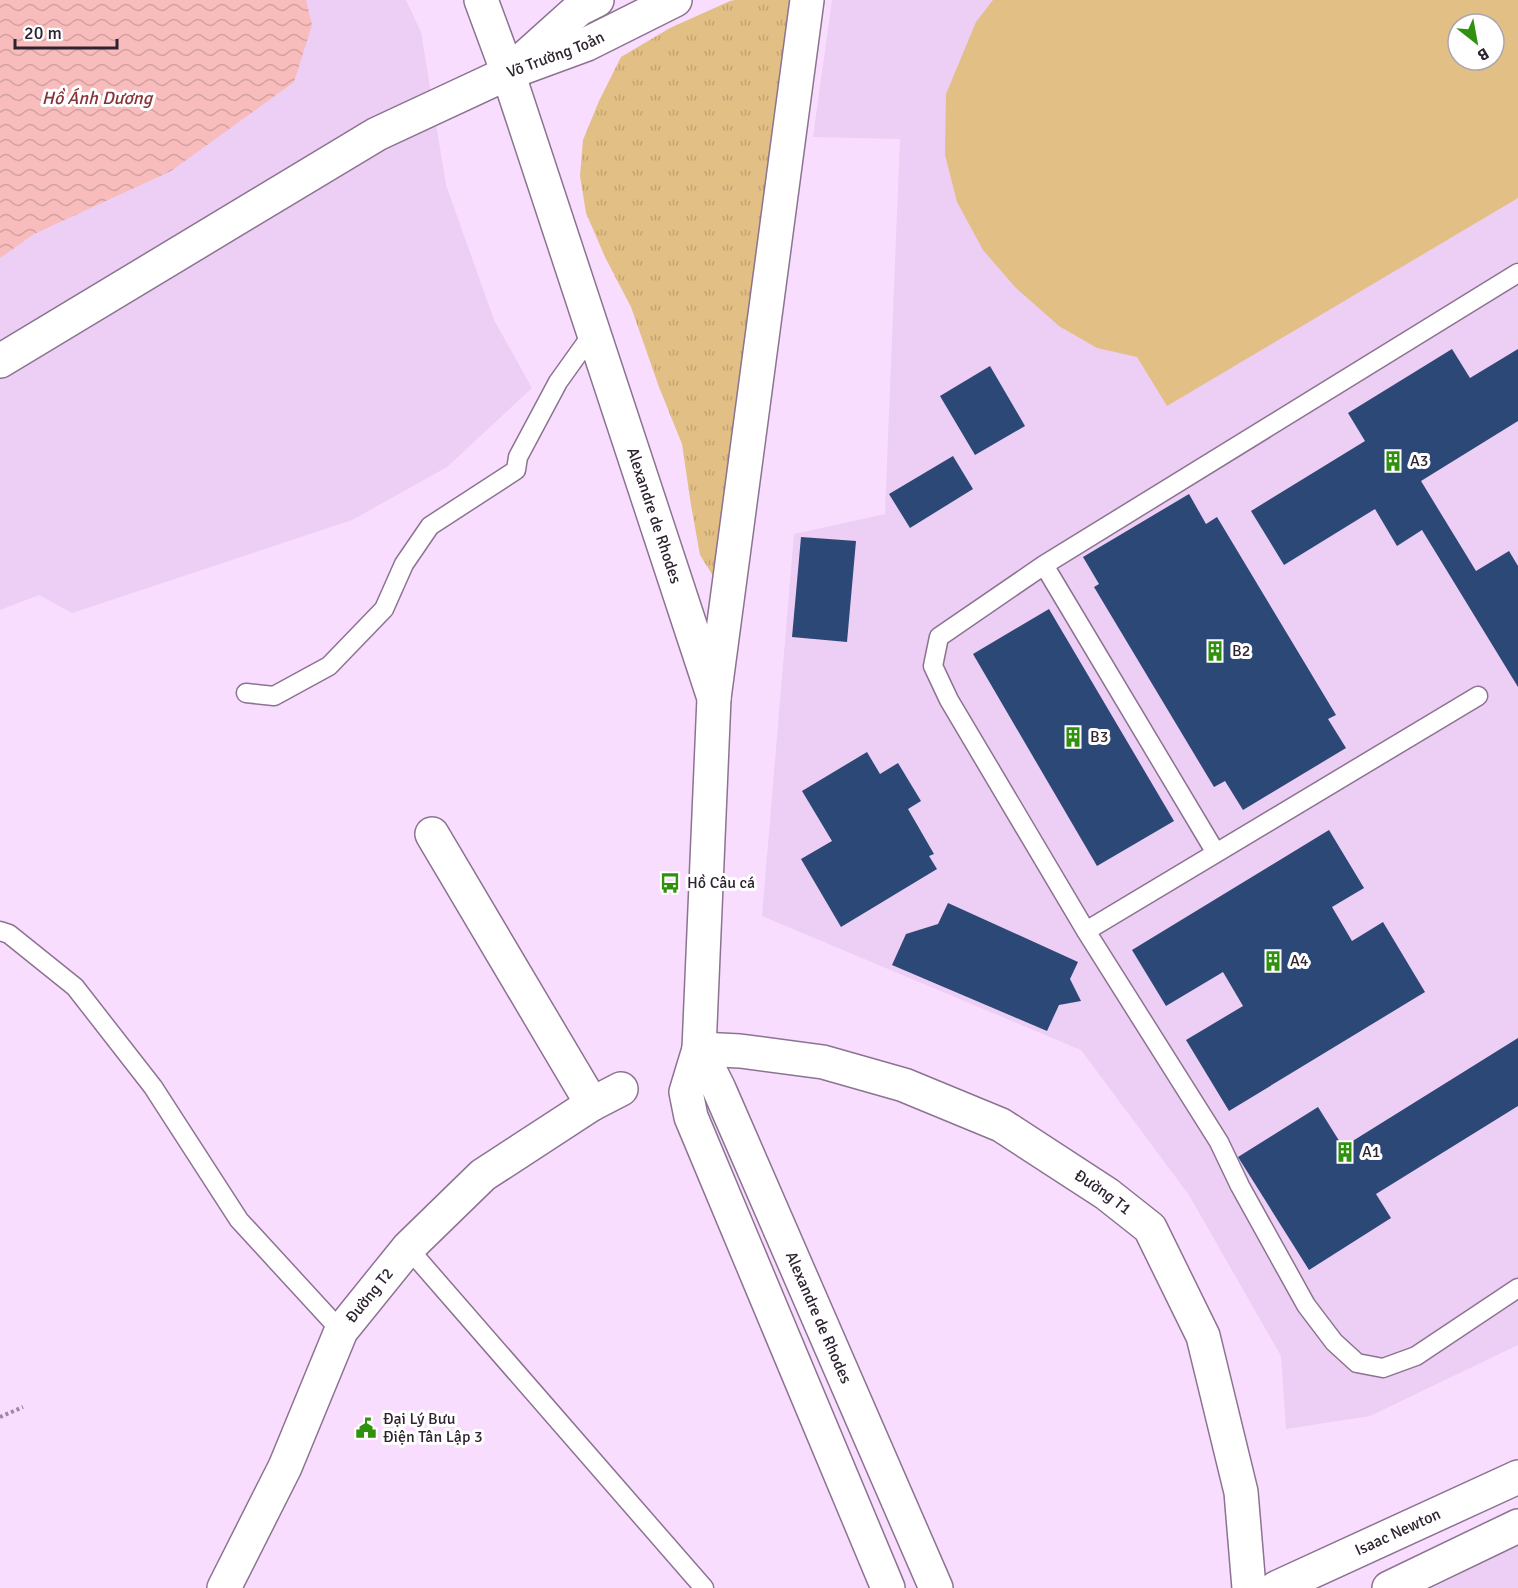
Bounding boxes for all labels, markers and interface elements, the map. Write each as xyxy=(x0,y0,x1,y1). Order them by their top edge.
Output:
scale bar xyxy=(15,12,117,50)
north arrow xyxy=(1446,12,1506,72)
text: 20 m xyxy=(24,22,62,44)
street label: Võ Trường Toản xyxy=(504,27,608,83)
text: B xyxy=(1474,43,1493,65)
water label: Hồ Ánh Dương xyxy=(42,87,154,109)
street label: Alexandre de Rhodes xyxy=(622,445,686,586)
building icon: A3 xyxy=(1381,449,1405,473)
place label: A3 xyxy=(1410,451,1428,471)
building icon: B2 xyxy=(1203,639,1227,663)
place label: B2 xyxy=(1232,641,1250,661)
building icon: B3 xyxy=(1061,725,1085,749)
place label: B3 xyxy=(1090,727,1108,747)
bus stop icon: Hồ Câu cá xyxy=(658,871,682,895)
place label: Hồ Câu cá xyxy=(687,873,755,893)
building icon: A4 xyxy=(1261,949,1285,973)
place label: A4 xyxy=(1290,951,1309,971)
building icon: A1 xyxy=(1333,1140,1357,1164)
place label: A1 xyxy=(1362,1142,1380,1162)
street label: Đường T1 xyxy=(1071,1165,1135,1219)
street label: Alexandre de Rhodes xyxy=(781,1248,856,1387)
street label: Đường T2 xyxy=(341,1264,398,1327)
place label: Đại Lý Bưu Điện Tân Lập 3 xyxy=(383,1409,483,1447)
public building icon: Đại Lý Bưu Điện Tân Lập 3 xyxy=(354,1416,378,1440)
street label: Isaac Newton xyxy=(1352,1504,1444,1560)

